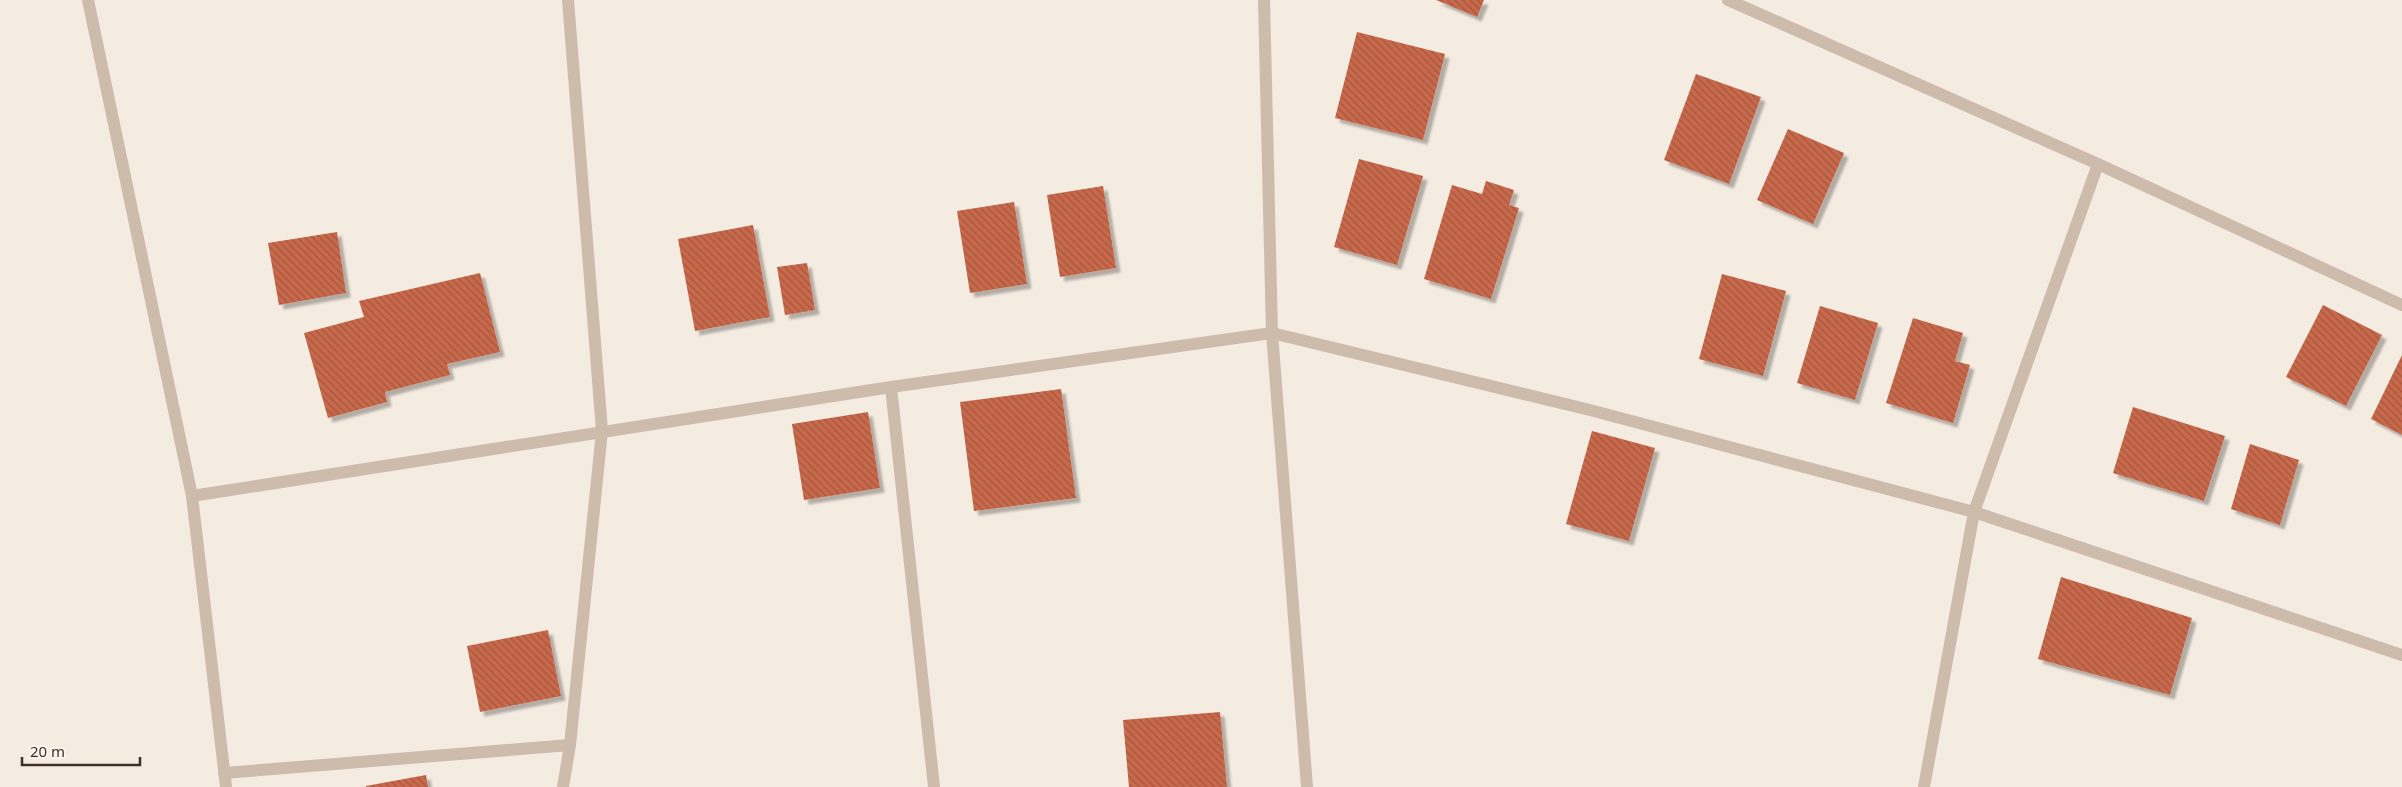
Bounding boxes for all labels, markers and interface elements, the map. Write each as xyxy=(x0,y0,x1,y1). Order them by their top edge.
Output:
scale bar xyxy=(22,734,140,766)
text: 20 m xyxy=(30,741,65,761)

